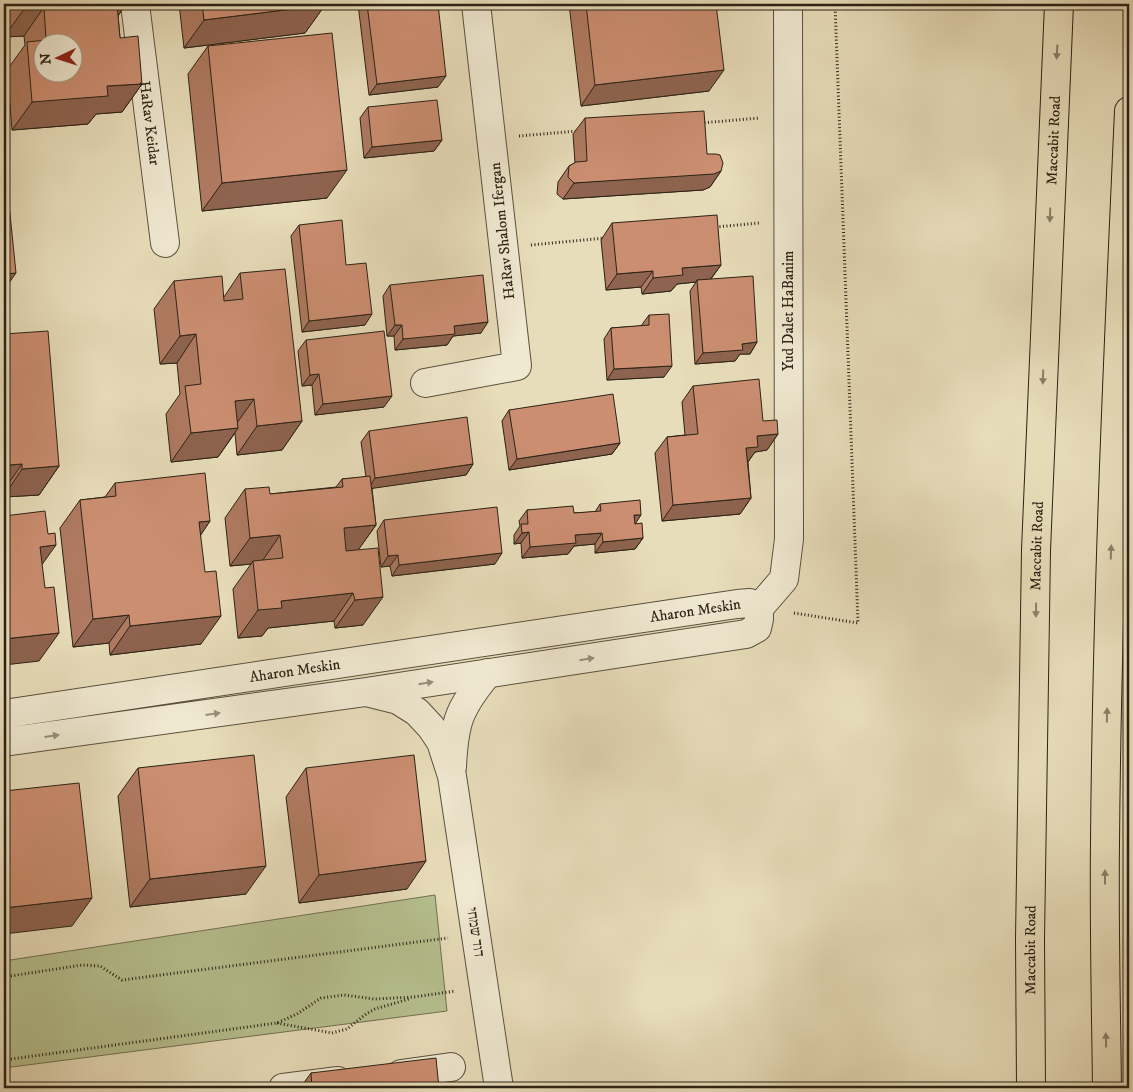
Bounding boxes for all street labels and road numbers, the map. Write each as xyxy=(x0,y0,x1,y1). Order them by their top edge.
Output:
street label: HaRav Keidar xyxy=(135,80,164,167)
street label: Maccabit Road xyxy=(1042,95,1065,185)
street label: HaRav Shalom Ifergan xyxy=(486,161,519,300)
street label: Yud Dalet HaBanim xyxy=(779,251,798,371)
street label: Maccabit Road xyxy=(1026,501,1048,591)
street label: Aharon Meskin xyxy=(649,595,742,627)
street label: Aharon Meskin xyxy=(248,655,342,687)
street label: Maccabit Road xyxy=(1021,905,1041,995)
street label: דוד שמחי xyxy=(462,906,489,959)

